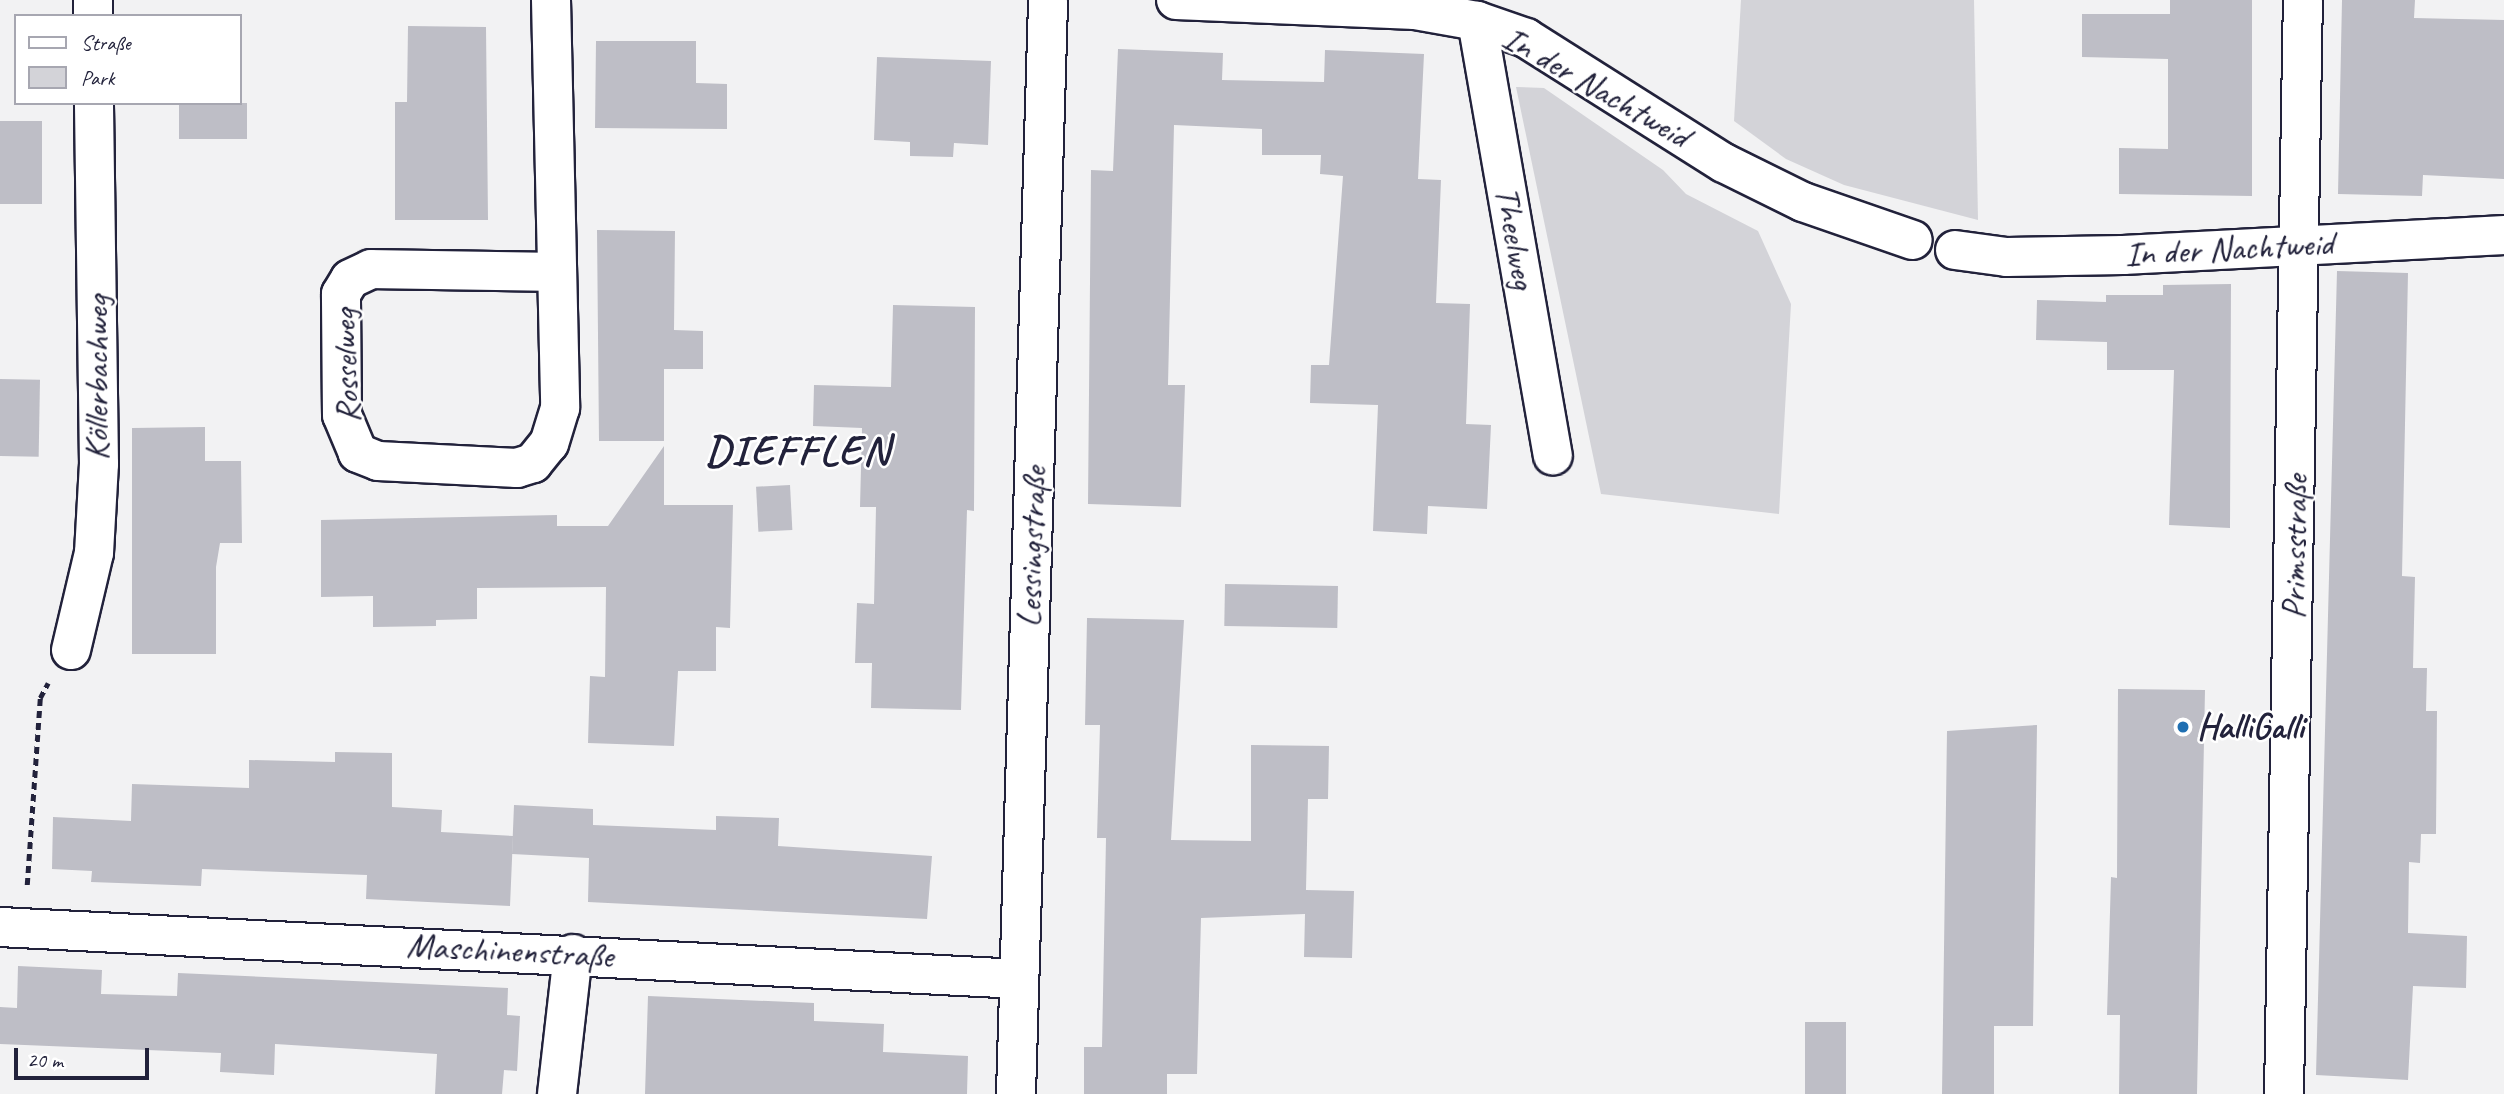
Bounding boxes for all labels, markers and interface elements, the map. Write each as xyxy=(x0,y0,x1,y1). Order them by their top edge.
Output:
legend xyxy=(14,14,242,105)
street label: In der Nachtweid xyxy=(1495,16,1697,158)
text: Straße xyxy=(81,30,131,56)
text: Park xyxy=(81,65,114,91)
street label: Theelweg xyxy=(1485,183,1545,293)
street label: In der Nachtweid xyxy=(2123,223,2335,275)
street label: Köllerbachweg xyxy=(76,296,118,460)
street label: Rosselweg xyxy=(323,308,369,424)
district label: DIEFFLEN xyxy=(707,426,889,476)
street label: Lessingstraße xyxy=(1008,466,1056,628)
street label: Primsstraße xyxy=(2273,474,2317,620)
place label: HalliGalli xyxy=(2197,706,2304,748)
marker: HalliGalli xyxy=(2175,719,2191,735)
street label: Maschinenstraße xyxy=(406,925,614,977)
scale bar xyxy=(18,1034,152,1078)
text: 20 m xyxy=(27,1047,63,1073)

